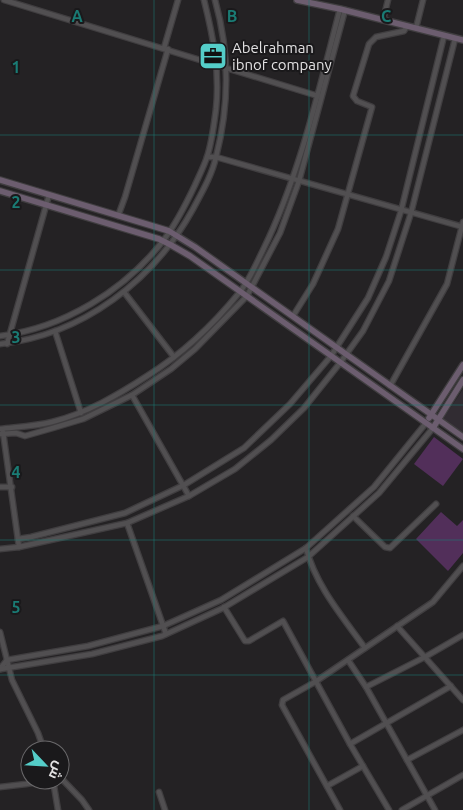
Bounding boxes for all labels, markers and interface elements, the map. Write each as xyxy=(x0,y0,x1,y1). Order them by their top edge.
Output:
text: A xyxy=(71,7,83,25)
text: B xyxy=(227,7,237,25)
text: C xyxy=(381,7,391,25)
place label: Abelrahman ibnof company xyxy=(232,39,332,73)
office icon: Abelrahman ibnof company xyxy=(198,41,228,71)
text: 1 xyxy=(11,58,21,76)
text: 2 xyxy=(11,193,21,211)
text: 3 xyxy=(11,328,21,346)
text: 4 xyxy=(11,463,21,481)
text: 5 xyxy=(11,598,21,616)
north arrow xyxy=(20,740,70,790)
text: ش xyxy=(45,759,68,782)

